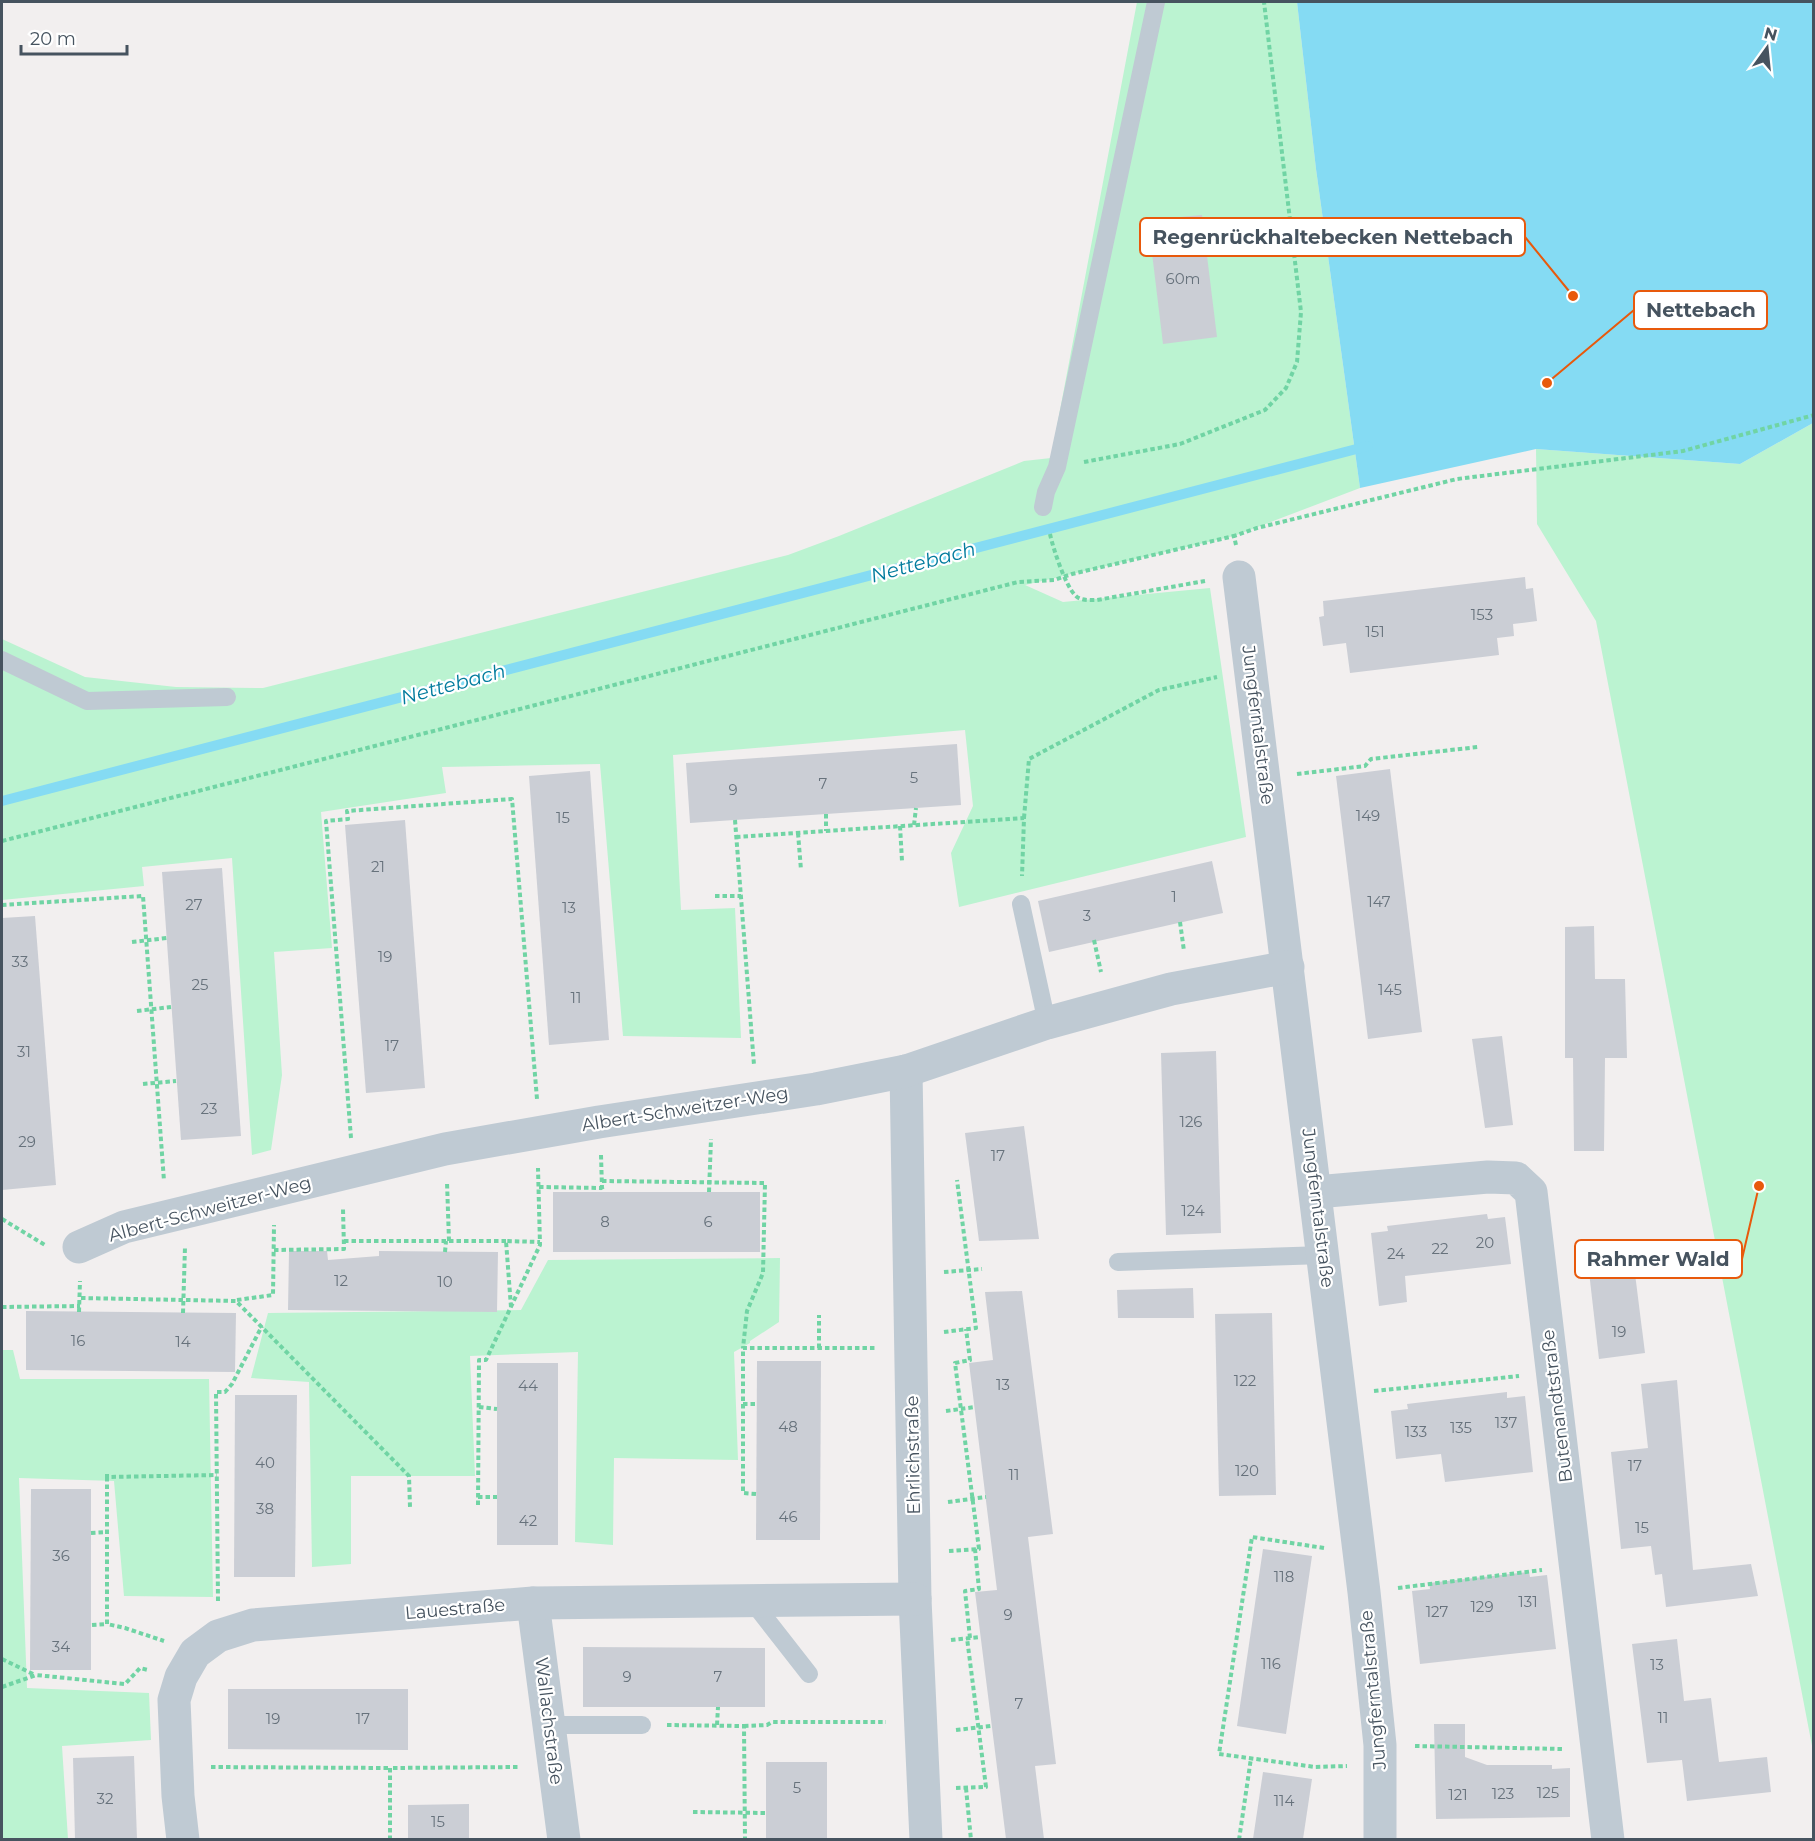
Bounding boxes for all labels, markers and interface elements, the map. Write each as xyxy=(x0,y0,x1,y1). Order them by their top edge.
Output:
scale bar xyxy=(21,18,128,56)
north arrow xyxy=(1737,18,1797,78)
text: N xyxy=(1762,23,1779,45)
text: 20 m xyxy=(30,28,76,50)
callout: Regenrückhaltebecken Nettebach xyxy=(1140,218,1525,256)
text: Regenrückhaltebecken Nettebach xyxy=(1153,225,1513,249)
house number: 60m xyxy=(1166,269,1200,288)
callout: Nettebach xyxy=(1634,291,1767,329)
text: Nettebach xyxy=(1646,298,1756,322)
water label: Nettebach xyxy=(868,536,978,588)
house number: 153 xyxy=(1471,605,1493,624)
house number: 151 xyxy=(1365,622,1385,641)
street label: Jungferntalstraße xyxy=(1237,643,1279,806)
water label: Nettebach xyxy=(398,658,508,710)
house number: 5 xyxy=(910,768,918,787)
house number: 7 xyxy=(819,774,828,793)
house number: 9 xyxy=(728,780,738,799)
house number: 149 xyxy=(1356,806,1380,825)
house number: 15 xyxy=(556,808,570,827)
house number: 21 xyxy=(371,857,385,876)
house number: 1 xyxy=(1171,887,1177,906)
house number: 147 xyxy=(1367,892,1391,911)
house number: 27 xyxy=(185,895,203,914)
house number: 13 xyxy=(562,898,576,917)
house number: 3 xyxy=(1083,906,1091,925)
house number: 19 xyxy=(378,947,392,966)
house number: 33 xyxy=(12,952,28,971)
house number: 25 xyxy=(191,975,209,994)
house number: 145 xyxy=(1378,980,1402,999)
house number: 11 xyxy=(571,988,581,1007)
house number: 17 xyxy=(385,1036,399,1055)
house number: 31 xyxy=(17,1042,31,1061)
street label: Albert-Schweitzer-Weg xyxy=(580,1082,790,1136)
house number: 23 xyxy=(201,1099,217,1118)
house number: 126 xyxy=(1179,1112,1203,1131)
street label: Jungferntalstraße xyxy=(1297,1126,1339,1289)
house number: 29 xyxy=(18,1132,36,1151)
house number: 17 xyxy=(991,1146,1005,1165)
street label: Albert-Schweitzer-Weg xyxy=(106,1171,314,1247)
house number: 124 xyxy=(1181,1201,1205,1220)
house number: 8 xyxy=(600,1212,610,1231)
house number: 6 xyxy=(703,1212,713,1231)
house number: 20 xyxy=(1476,1233,1494,1252)
house number: 22 xyxy=(1431,1239,1449,1258)
callout: Rahmer Wald xyxy=(1575,1240,1742,1278)
house number: 24 xyxy=(1387,1244,1405,1263)
text: Rahmer Wald xyxy=(1586,1247,1730,1271)
house number: 12 xyxy=(334,1271,348,1290)
house number: 10 xyxy=(437,1272,453,1291)
house number: 19 xyxy=(1612,1322,1626,1341)
street label: Butenandtstraße xyxy=(1537,1328,1577,1484)
house number: 16 xyxy=(71,1331,85,1350)
house number: 14 xyxy=(175,1332,191,1351)
house number: 122 xyxy=(1234,1371,1256,1390)
house number: 13 xyxy=(996,1375,1010,1394)
house number: 44 xyxy=(518,1376,538,1395)
street label: Ehrlichstraße xyxy=(901,1395,925,1515)
house number: 137 xyxy=(1495,1413,1517,1432)
house number: 48 xyxy=(778,1417,798,1436)
house number: 135 xyxy=(1450,1418,1472,1437)
house number: 133 xyxy=(1405,1422,1427,1441)
house number: 40 xyxy=(255,1453,275,1472)
house number: 17 xyxy=(1628,1456,1642,1475)
house number: 120 xyxy=(1235,1461,1259,1480)
house number: 11 xyxy=(1009,1465,1019,1484)
house number: 38 xyxy=(256,1499,274,1518)
house number: 46 xyxy=(778,1507,798,1526)
house number: 42 xyxy=(519,1511,537,1530)
house number: 15 xyxy=(1635,1518,1649,1537)
house number: 36 xyxy=(52,1546,70,1565)
house number: 118 xyxy=(1274,1567,1294,1586)
house number: 131 xyxy=(1518,1592,1538,1611)
street label: Lauestraße xyxy=(404,1594,506,1624)
house number: 129 xyxy=(1470,1597,1494,1616)
house number: 127 xyxy=(1426,1602,1449,1621)
house number: 9 xyxy=(1003,1605,1013,1624)
street label: Jungferntalstraße xyxy=(1355,1609,1391,1772)
house number: 34 xyxy=(52,1637,70,1656)
house number: 116 xyxy=(1261,1654,1281,1673)
house number: 13 xyxy=(1650,1655,1664,1674)
street label: Wallachstraße xyxy=(530,1656,568,1786)
house number: 9 xyxy=(622,1667,632,1686)
house number: 7 xyxy=(714,1667,723,1686)
house number: 7 xyxy=(1015,1694,1024,1713)
house number: 11 xyxy=(1658,1708,1668,1727)
house number: 19 xyxy=(266,1709,280,1728)
house number: 17 xyxy=(356,1709,370,1728)
house number: 5 xyxy=(793,1778,801,1797)
house number: 125 xyxy=(1537,1783,1559,1802)
house number: 123 xyxy=(1492,1784,1514,1803)
house number: 121 xyxy=(1448,1785,1468,1804)
house number: 32 xyxy=(97,1789,113,1808)
house number: 114 xyxy=(1274,1791,1294,1810)
house number: 15 xyxy=(431,1812,445,1831)

